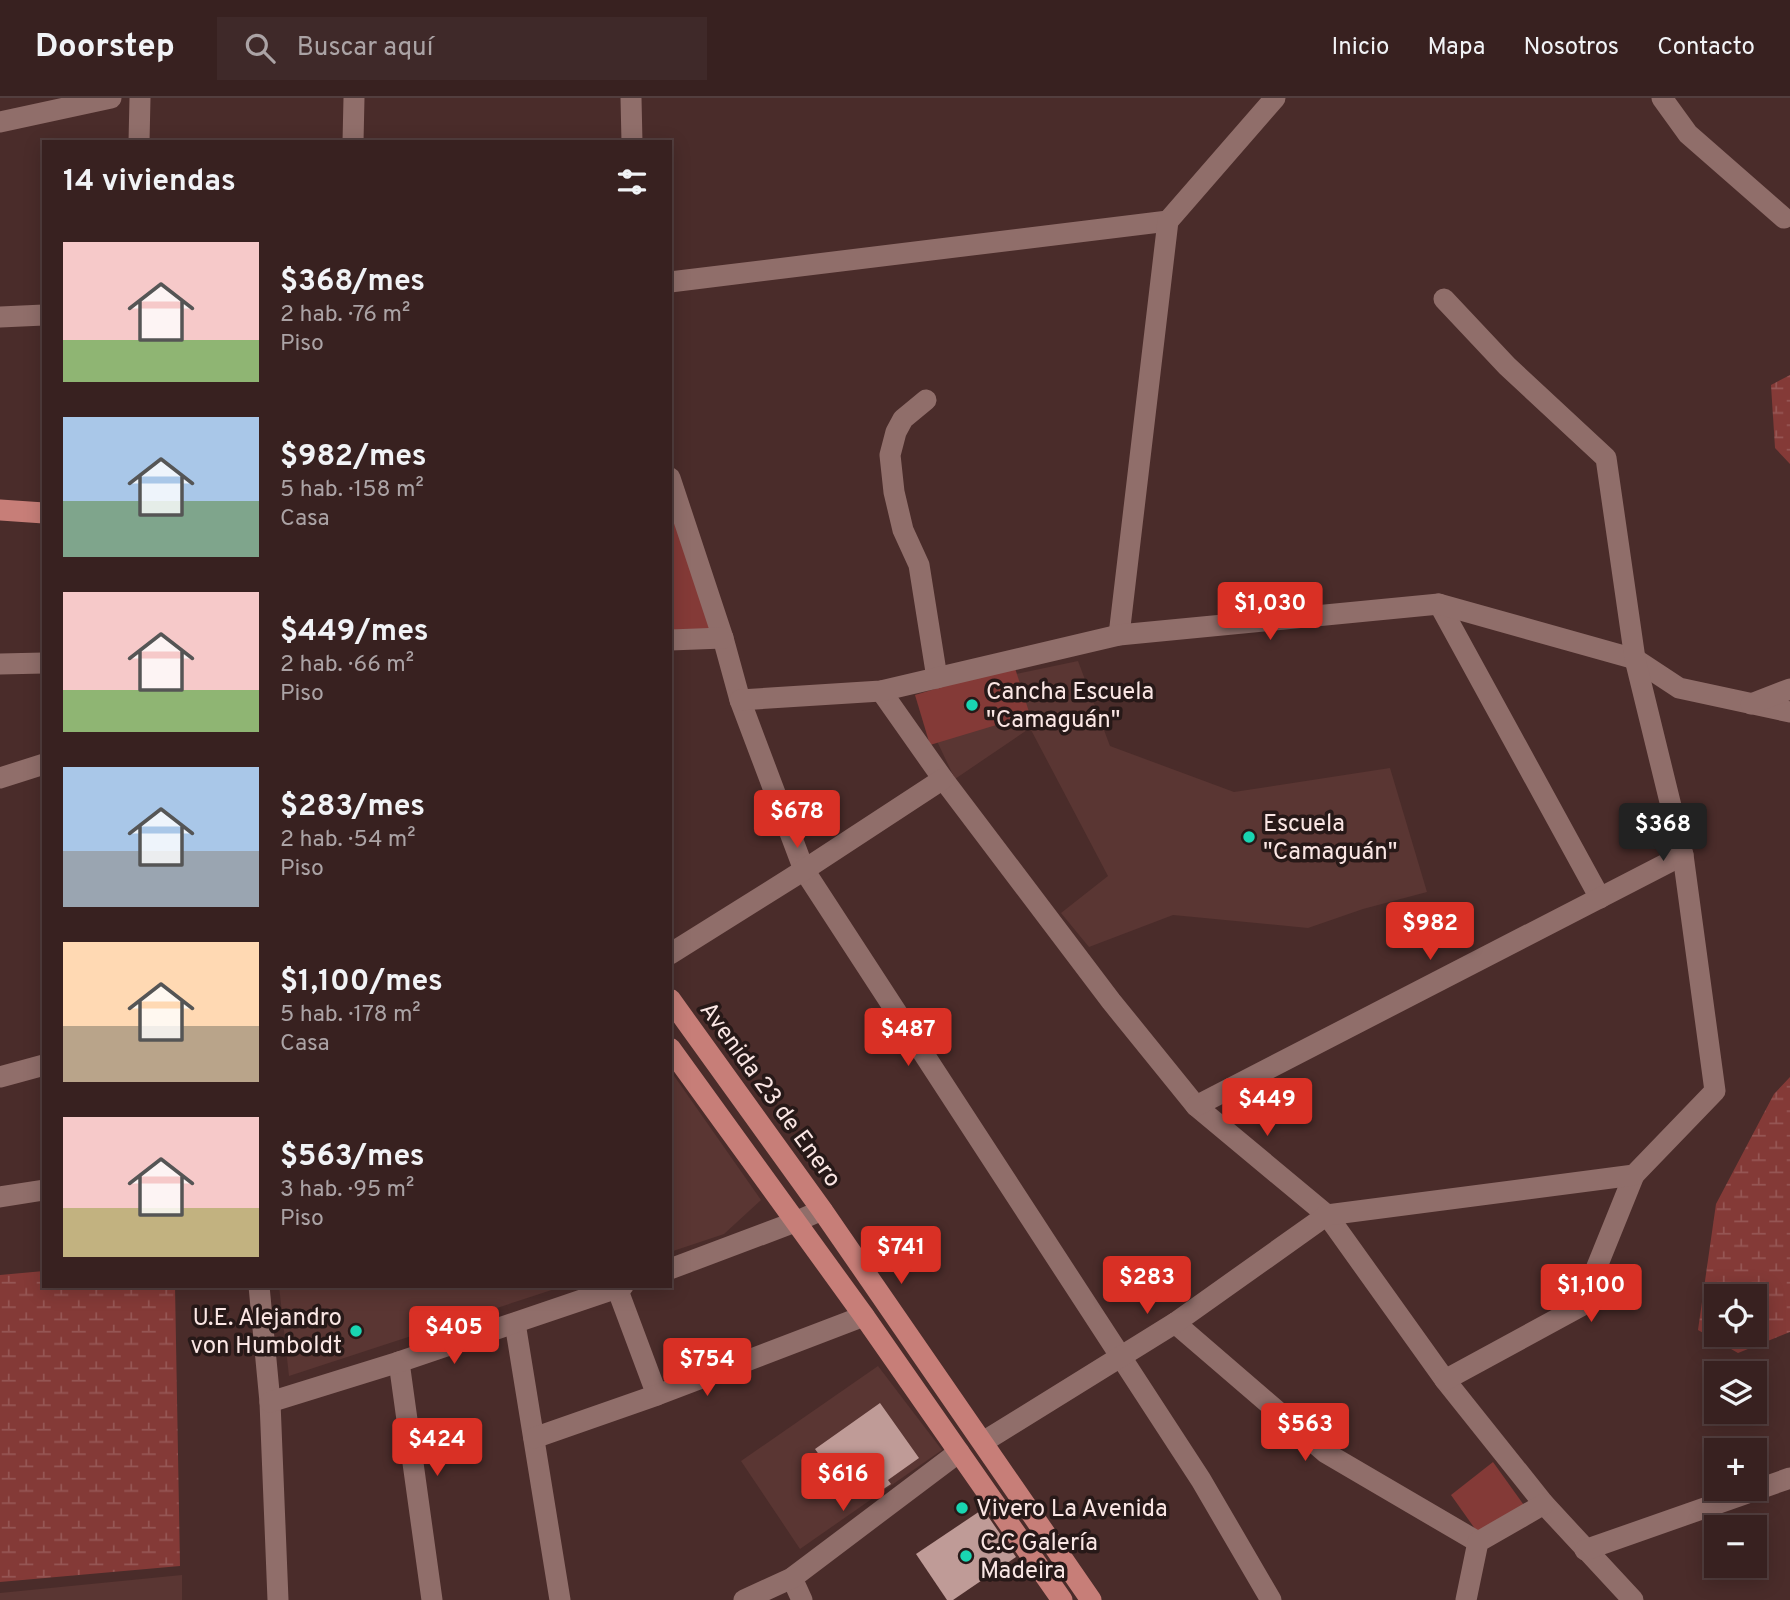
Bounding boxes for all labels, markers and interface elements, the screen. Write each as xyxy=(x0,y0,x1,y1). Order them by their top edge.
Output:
search box xyxy=(217,17,707,80)
text: Doorstep xyxy=(35,27,175,69)
icon: search xyxy=(241,29,279,67)
text: Buscar aquí xyxy=(297,32,433,65)
text: Inicio xyxy=(1332,33,1389,63)
text: Mapa xyxy=(1427,33,1486,63)
text: Nosotros xyxy=(1524,33,1619,63)
text: Contacto xyxy=(1657,33,1755,63)
icon: filters xyxy=(613,163,651,201)
text: 14 viviendas xyxy=(63,164,236,201)
text: $368/mes xyxy=(280,264,425,301)
icon: home xyxy=(119,270,203,354)
text: 2 hab. · 76 m² xyxy=(280,301,410,330)
text: Piso xyxy=(280,330,324,359)
text: $982/mes xyxy=(280,439,427,476)
icon: home xyxy=(119,445,203,529)
text: 5 hab. · 158 m² xyxy=(280,476,424,505)
text: Casa xyxy=(280,505,330,534)
pin: $1,030 xyxy=(1213,582,1327,642)
text: $1,030 xyxy=(1234,590,1306,619)
text: $449/mes xyxy=(280,614,428,651)
icon: home xyxy=(119,620,203,704)
text: 2 hab. · 66 m² xyxy=(280,651,414,680)
place label: Cancha Escuela "Camaguán" xyxy=(986,678,1154,736)
text: Piso xyxy=(280,680,324,709)
marker: Cancha Escuela "Camaguán" xyxy=(964,697,980,713)
text: $283/mes xyxy=(280,789,425,826)
pin: $678 xyxy=(756,790,838,850)
icon: home xyxy=(119,795,203,879)
text: $678 xyxy=(770,798,824,827)
pin: $368 xyxy=(1622,804,1704,863)
place label: Escuela "Camaguán" xyxy=(1263,810,1397,868)
text: $368 xyxy=(1635,811,1691,840)
text: 2 hab. · 54 m² xyxy=(280,826,416,855)
marker: Escuela "Camaguán" xyxy=(1241,829,1257,845)
text: Piso xyxy=(280,855,324,884)
pin: $982 xyxy=(1389,902,1471,962)
text: $982 xyxy=(1402,910,1458,939)
text: $1,100/mes xyxy=(280,964,443,1001)
icon: home xyxy=(119,970,203,1054)
street label: Avenida 23 de Enero xyxy=(692,997,847,1194)
text: 5 hab. · 178 m² xyxy=(280,1001,421,1030)
pin: $487 xyxy=(867,1009,949,1068)
text: $487 xyxy=(881,1016,935,1045)
text: Casa xyxy=(280,1030,330,1059)
pin: $449 xyxy=(1226,1079,1308,1138)
text: $449 xyxy=(1238,1086,1296,1115)
text: $563/mes xyxy=(280,1139,425,1176)
icon: home xyxy=(119,1145,203,1229)
text: 3 hab. · 95 m² xyxy=(280,1176,414,1205)
text: Piso xyxy=(280,1205,324,1234)
pin: $741 xyxy=(860,1226,942,1286)
text: $741 xyxy=(877,1234,925,1263)
pin: $283 xyxy=(1106,1256,1188,1316)
text: $283 xyxy=(1119,1264,1175,1293)
pin: $1,100 xyxy=(1534,1264,1648,1324)
text: $1,100 xyxy=(1557,1272,1625,1301)
map controls xyxy=(1704,1284,1767,1578)
button: locate xyxy=(1704,1284,1767,1347)
place label: U.E. Alejandro von Humboldt xyxy=(190,1304,342,1362)
pin: $405 xyxy=(413,1306,495,1366)
text: $405 xyxy=(425,1314,483,1343)
marker: U.E. Alejandro von Humboldt xyxy=(348,1323,364,1339)
pin: $754 xyxy=(666,1338,748,1398)
text: $754 xyxy=(679,1346,735,1375)
button: layers xyxy=(1704,1361,1767,1424)
pin: $563 xyxy=(1264,1404,1346,1463)
text: $563 xyxy=(1277,1411,1333,1440)
pin: $424 xyxy=(396,1418,478,1478)
text: $424 xyxy=(408,1426,466,1455)
button: + xyxy=(1704,1438,1767,1501)
pin: $616 xyxy=(802,1454,884,1513)
text: $616 xyxy=(817,1461,869,1490)
place label: Vivero La Avenida xyxy=(976,1495,1168,1525)
marker: Vivero La Avenida xyxy=(954,1500,970,1516)
button: − xyxy=(1704,1515,1767,1578)
place label: C.C Galería Madeira xyxy=(980,1529,1098,1587)
marker: C.C Galería Madeira xyxy=(958,1548,974,1564)

